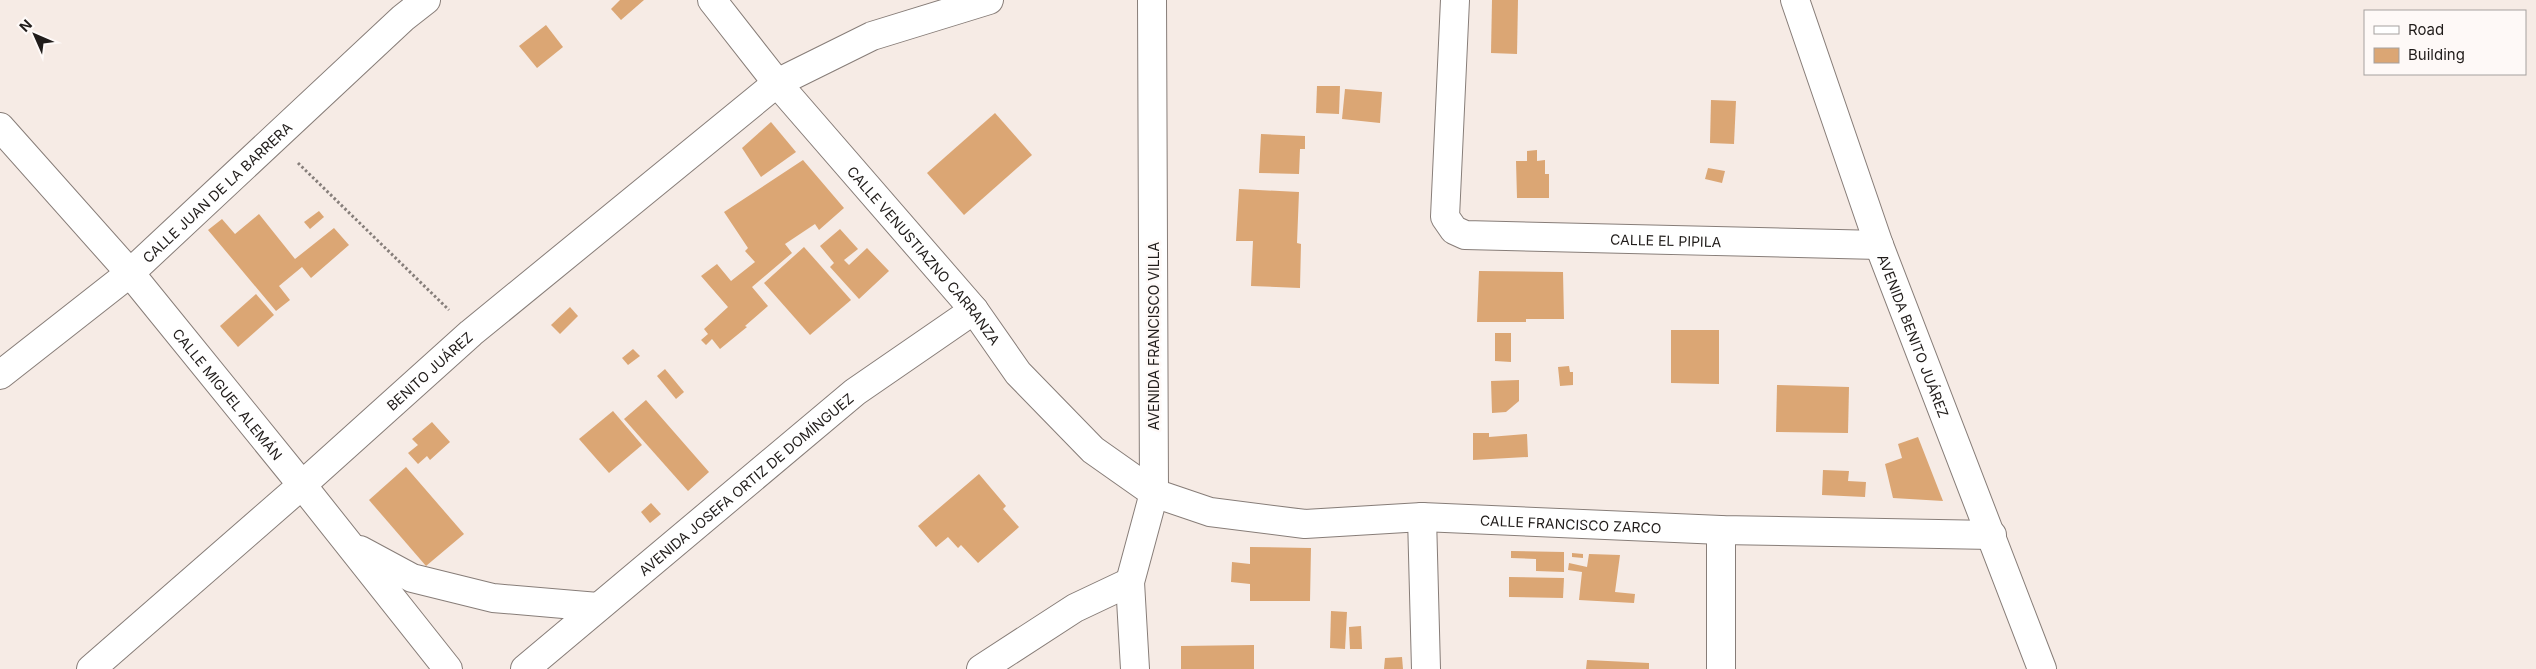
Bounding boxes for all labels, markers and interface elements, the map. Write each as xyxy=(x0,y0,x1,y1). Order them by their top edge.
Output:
north arrow xyxy=(10,10,60,60)
legend xyxy=(2364,10,2526,75)
text: N xyxy=(16,16,35,35)
text: Road xyxy=(2408,20,2444,39)
text: Building xyxy=(2408,45,2465,64)
street label: CALLE JUAN DE LA BARRERA xyxy=(139,118,295,266)
street label: CALLE VENUSTIAZNO CARRANZA xyxy=(844,162,1004,348)
street label: CALLE EL PIPILA xyxy=(1610,230,1722,250)
street label: AVENIDA FRANCISCO VILLA xyxy=(1145,241,1162,430)
street label: AVENIDA BENITO JUÁREZ xyxy=(1875,251,1953,420)
street label: CALLE MIGUEL ALEMÁN xyxy=(170,325,286,463)
street label: BENITO JUÁREZ xyxy=(383,328,475,413)
street label: AVENIDA JOSEFA ORTIZ DE DOMÍNGUEZ xyxy=(635,389,856,579)
street label: CALLE FRANCISCO ZARCO xyxy=(1480,511,1662,536)

